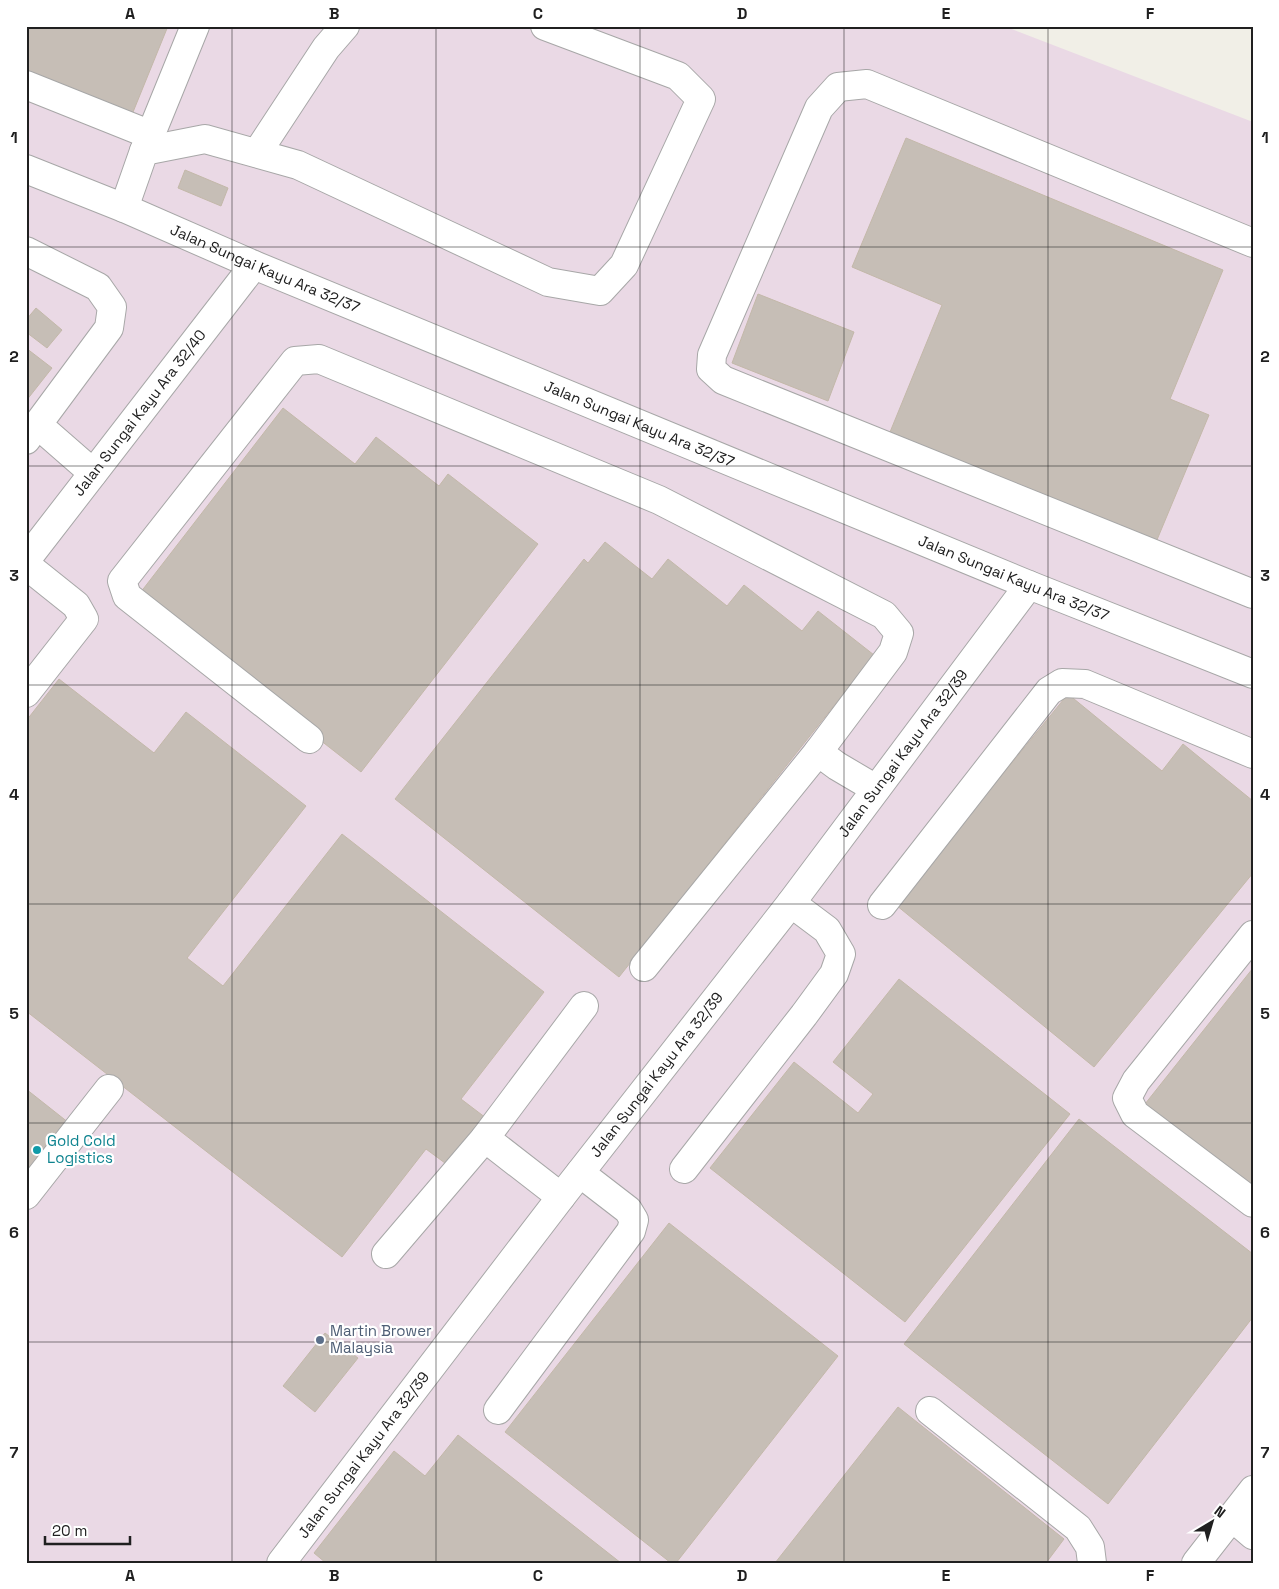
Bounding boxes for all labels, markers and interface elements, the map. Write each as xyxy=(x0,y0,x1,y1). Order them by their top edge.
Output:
text: A xyxy=(125,3,135,24)
text: B xyxy=(329,3,339,24)
text: C xyxy=(533,3,543,24)
text: D xyxy=(737,3,747,24)
text: E xyxy=(942,3,951,24)
text: F xyxy=(1146,3,1155,24)
text: 1 xyxy=(10,127,18,148)
text: 1 xyxy=(1261,127,1269,148)
street label: Jalan Sungai Kayu Ara 32/37 xyxy=(167,219,363,317)
street label: Jalan Sungai Kayu Ara 32/40 xyxy=(69,325,210,500)
text: 2 xyxy=(9,346,19,367)
text: 2 xyxy=(1260,346,1270,367)
street label: Jalan Sungai Kayu Ara 32/37 xyxy=(541,376,737,471)
street label: Jalan Sungai Kayu Ara 32/37 xyxy=(916,530,1112,625)
text: 3 xyxy=(9,565,19,586)
text: 3 xyxy=(1260,565,1270,586)
street label: Jalan Sungai Kayu Ara 32/39 xyxy=(834,665,972,841)
text: 4 xyxy=(9,784,19,805)
text: 4 xyxy=(1260,784,1270,805)
street label: Jalan Sungai Kayu Ara 32/39 xyxy=(586,988,727,1161)
text: 5 xyxy=(9,1003,19,1024)
text: 5 xyxy=(1260,1003,1270,1024)
place label: Gold Cold Logistics xyxy=(47,1131,116,1167)
marker: Gold Cold Logistics xyxy=(31,1144,43,1156)
text: 6 xyxy=(9,1222,19,1243)
text: 6 xyxy=(1260,1222,1270,1243)
place label: Martin Brower Malaysia xyxy=(330,1321,432,1357)
marker: Martin Brower Malaysia xyxy=(314,1334,326,1346)
street label: Jalan Sungai Kayu Ara 32/39 xyxy=(293,1368,433,1542)
text: 7 xyxy=(10,1442,19,1463)
text: 7 xyxy=(1261,1442,1270,1463)
north arrow xyxy=(1186,1496,1236,1546)
text: N xyxy=(1211,1502,1229,1522)
scale bar xyxy=(45,1514,130,1546)
text: 20 m xyxy=(52,1521,87,1540)
text: A xyxy=(125,1565,135,1586)
text: B xyxy=(329,1565,339,1586)
text: C xyxy=(533,1565,543,1586)
text: D xyxy=(737,1565,747,1586)
text: E xyxy=(942,1565,951,1586)
text: F xyxy=(1146,1565,1155,1586)

